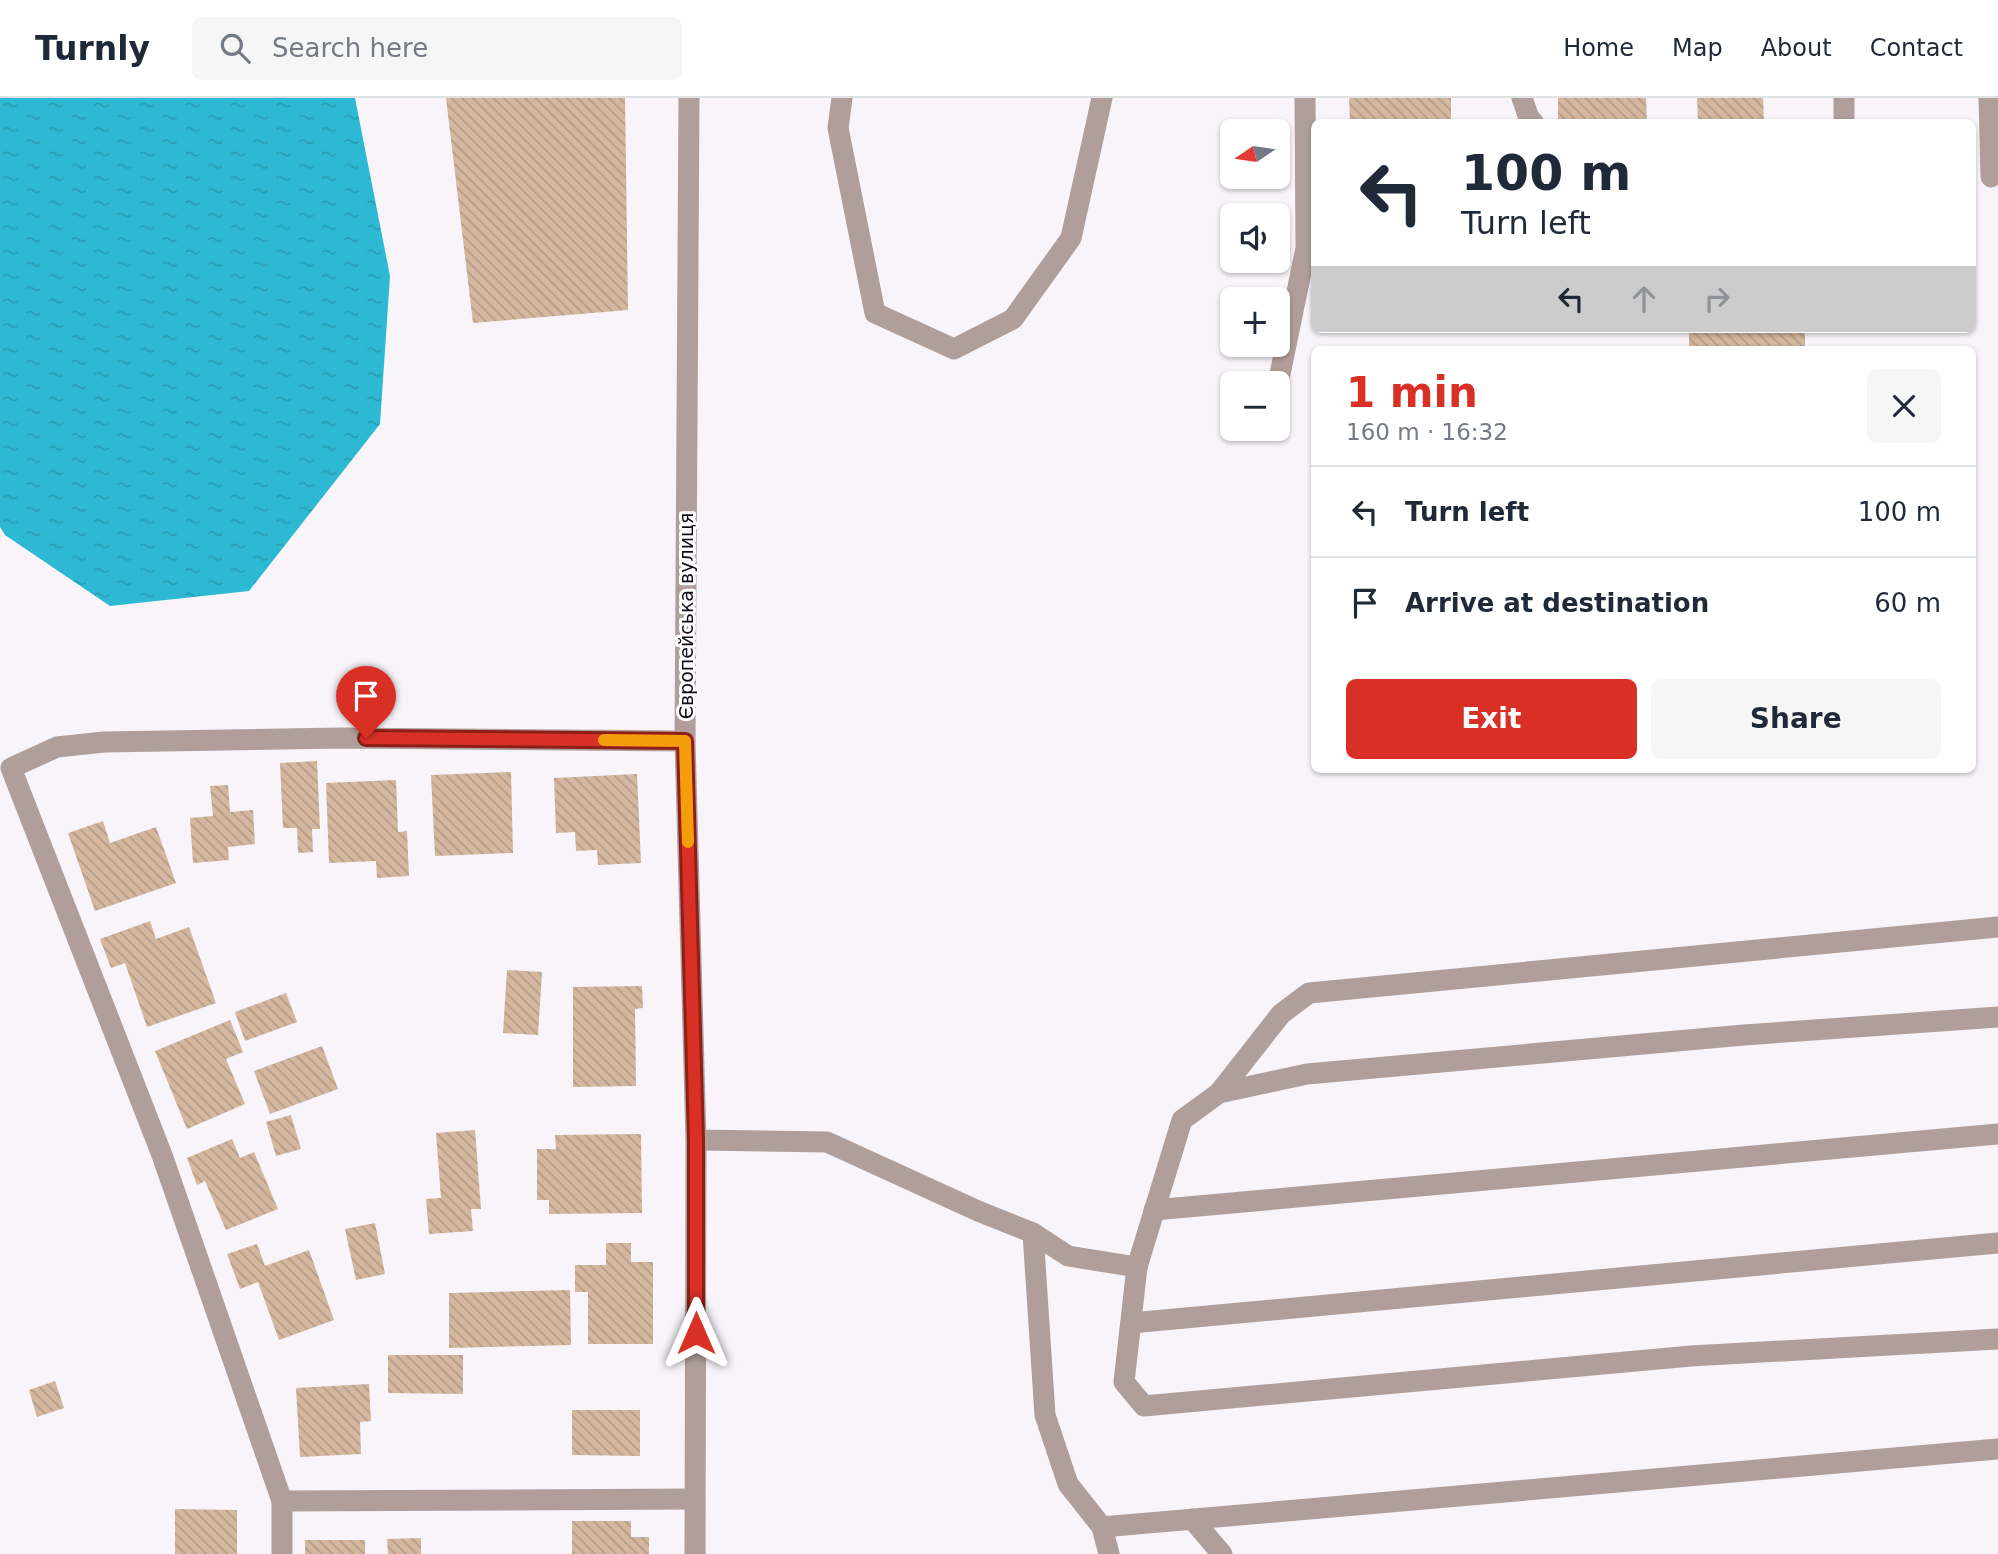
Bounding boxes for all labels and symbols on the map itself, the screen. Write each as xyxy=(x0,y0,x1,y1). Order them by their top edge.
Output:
north arrow xyxy=(1220,119,1290,189)
street label: Європейська вулиця xyxy=(675,513,697,719)
pin xyxy=(336,666,396,738)
position arrow xyxy=(659,1296,733,1370)

